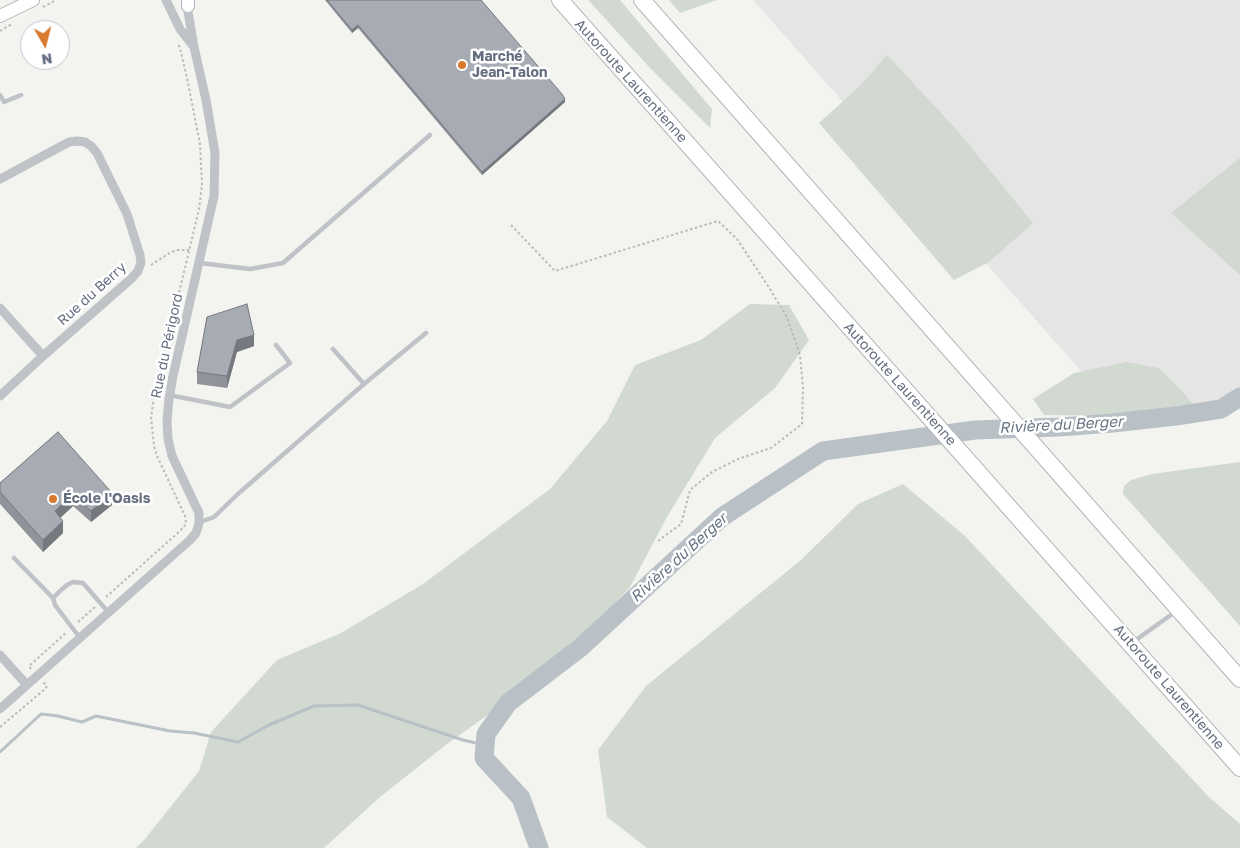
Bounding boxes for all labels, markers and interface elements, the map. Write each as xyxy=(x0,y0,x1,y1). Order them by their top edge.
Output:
street label: Autoroute Laurentienne xyxy=(571,16,691,146)
north arrow xyxy=(20,20,70,70)
place label: Marché Jean-Talon xyxy=(472,49,547,82)
text: N xyxy=(41,50,53,69)
marker: Marché Jean-Talon xyxy=(456,59,468,71)
street label: Rue du Berry xyxy=(54,259,130,329)
street label: Rue du Périgord xyxy=(148,292,186,400)
street label: Autoroute Laurentienne xyxy=(840,319,960,449)
water label: Rivière du Berger xyxy=(999,413,1123,437)
place label: École l'Oasis xyxy=(63,491,150,507)
marker: École l'Oasis xyxy=(47,493,59,505)
water label: Rivière du Berger xyxy=(627,510,731,606)
street label: Autoroute Laurentienne xyxy=(1110,621,1228,753)

